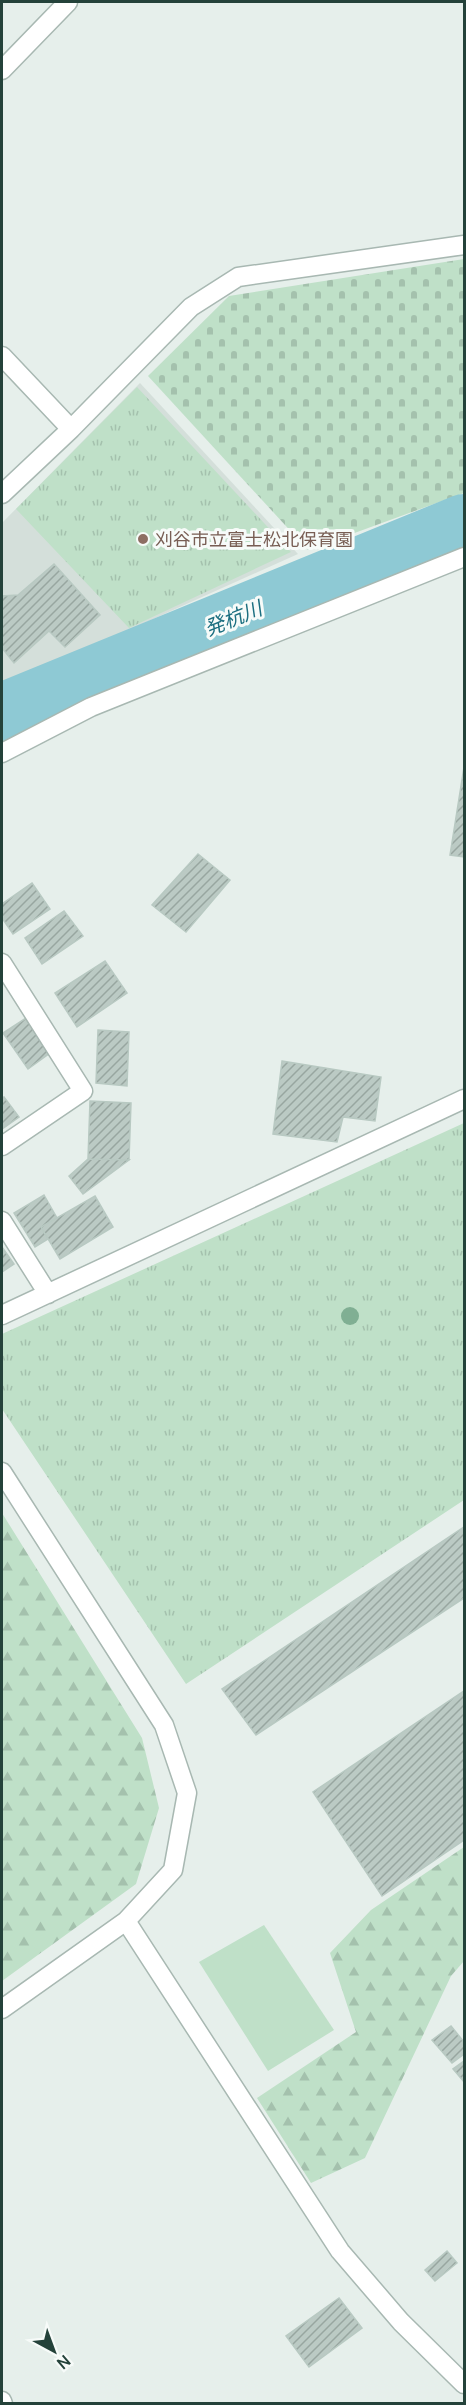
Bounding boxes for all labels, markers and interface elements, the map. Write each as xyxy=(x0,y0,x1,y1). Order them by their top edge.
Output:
place label: 刈谷市立富士松北保育園 xyxy=(155,527,353,551)
marker: 刈谷市立富士松北保育園 xyxy=(136,532,150,546)
water label: 発杭川 xyxy=(200,593,268,642)
north arrow xyxy=(24,2321,84,2381)
text: N xyxy=(52,2350,75,2374)

